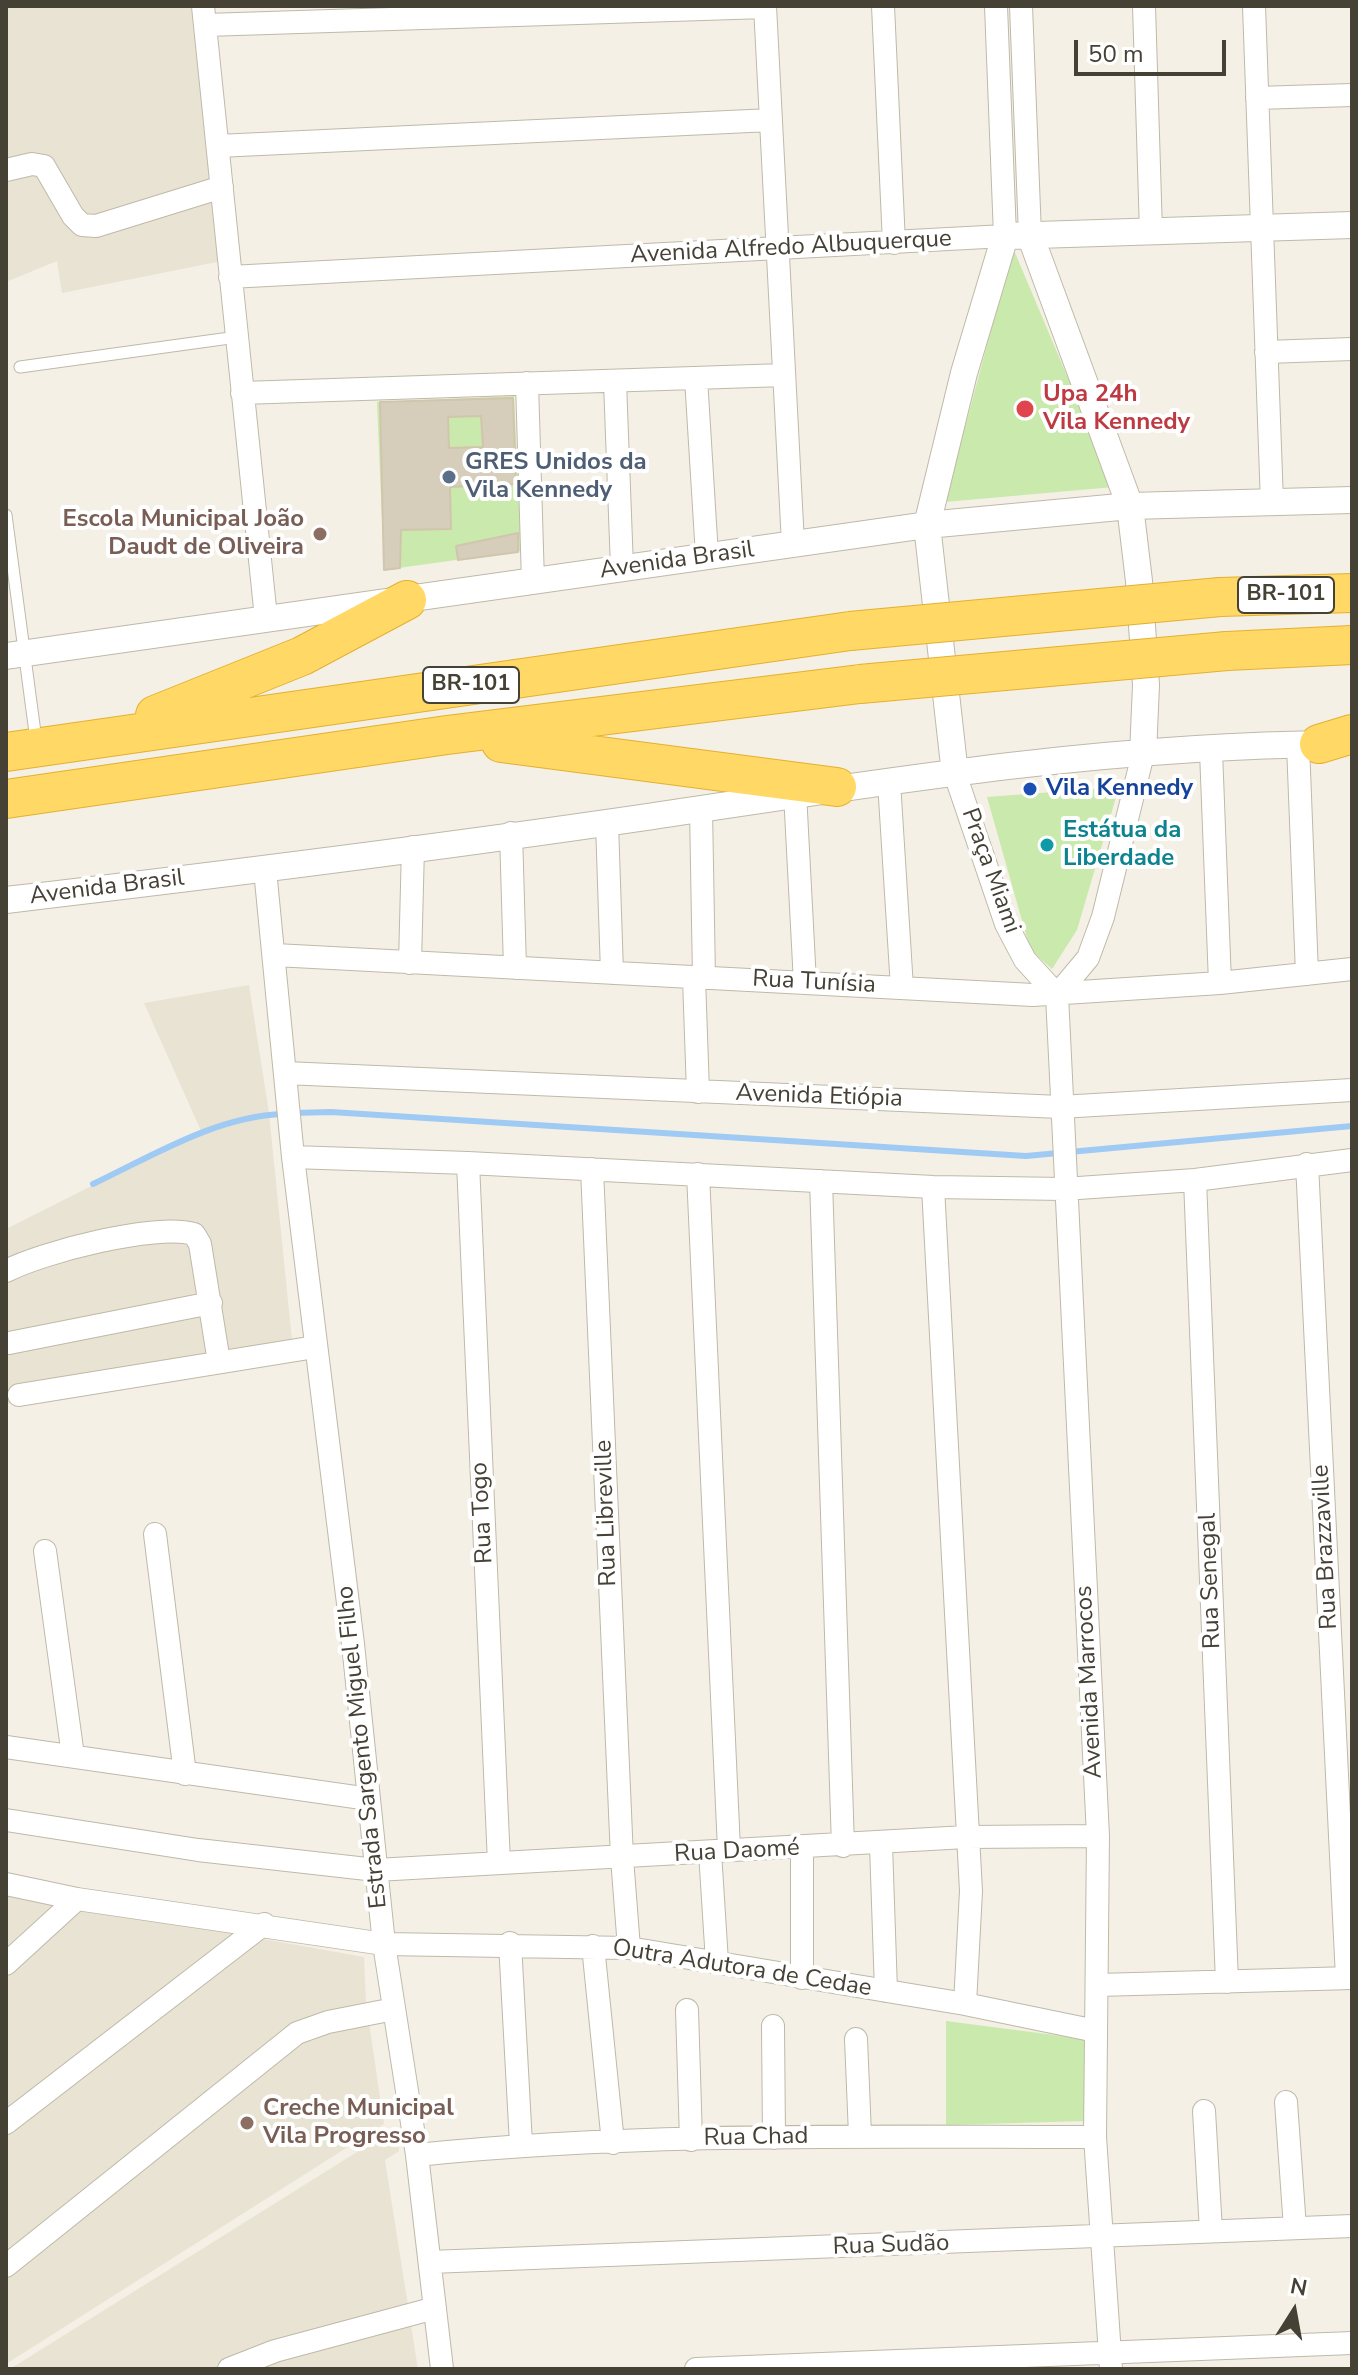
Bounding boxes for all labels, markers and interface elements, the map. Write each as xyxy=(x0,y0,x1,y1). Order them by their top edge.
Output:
scale bar xyxy=(1078,24,1230,74)
text: 50 m xyxy=(1088,38,1144,70)
street label: Avenida Alfredo Albuquerque xyxy=(629,225,953,271)
place label: Upa 24h Vila Kennedy xyxy=(1043,381,1190,437)
marker: Upa 24h Vila Kennedy xyxy=(1014,398,1036,420)
place label: GRES Unidos da Vila Kennedy xyxy=(465,449,647,505)
marker: GRES Unidos da Vila Kennedy xyxy=(440,468,458,486)
place label: Escola Municipal João Daudt de Oliveira xyxy=(63,506,304,562)
marker: Escola Municipal João Daudt de Oliveira xyxy=(311,525,329,543)
street label: Avenida Brasil xyxy=(598,536,756,586)
road number: BR-101 xyxy=(1238,577,1334,613)
road number: BR-101 xyxy=(423,667,519,703)
place label: Vila Kennedy xyxy=(1046,775,1193,803)
marker: Vila Kennedy xyxy=(1021,780,1039,798)
street label: Praça Miami xyxy=(954,805,1026,937)
place label: Estátua da Liberdade xyxy=(1063,817,1181,873)
marker: Estátua da Liberdade xyxy=(1038,836,1056,854)
street label: Avenida Brasil xyxy=(28,864,186,912)
street label: Rua Tunísia xyxy=(752,965,876,1001)
street label: Avenida Etiópia xyxy=(735,1080,903,1114)
street label: Rua Libreville xyxy=(590,1439,624,1587)
street label: Rua Togo xyxy=(466,1461,500,1565)
street label: Rua Brazzaville xyxy=(1307,1464,1345,1630)
street label: Rua Senegal xyxy=(1194,1512,1228,1650)
street label: Estrada Sargento Miguel Filho xyxy=(332,1584,394,1910)
street label: Avenida Marrocos xyxy=(1071,1585,1109,1779)
street label: Rua Daomé xyxy=(674,1834,800,1870)
street label: Outra Adutora de Cedae xyxy=(610,1934,874,2004)
place label: Creche Municipal Vila Progresso xyxy=(263,2095,454,2151)
marker: Creche Municipal Vila Progresso xyxy=(238,2114,256,2132)
street label: Rua Chad xyxy=(703,2123,809,2153)
street label: Rua Sudão xyxy=(832,2230,950,2262)
north arrow xyxy=(1254,2271,1334,2351)
text: N xyxy=(1288,2271,1310,2304)

